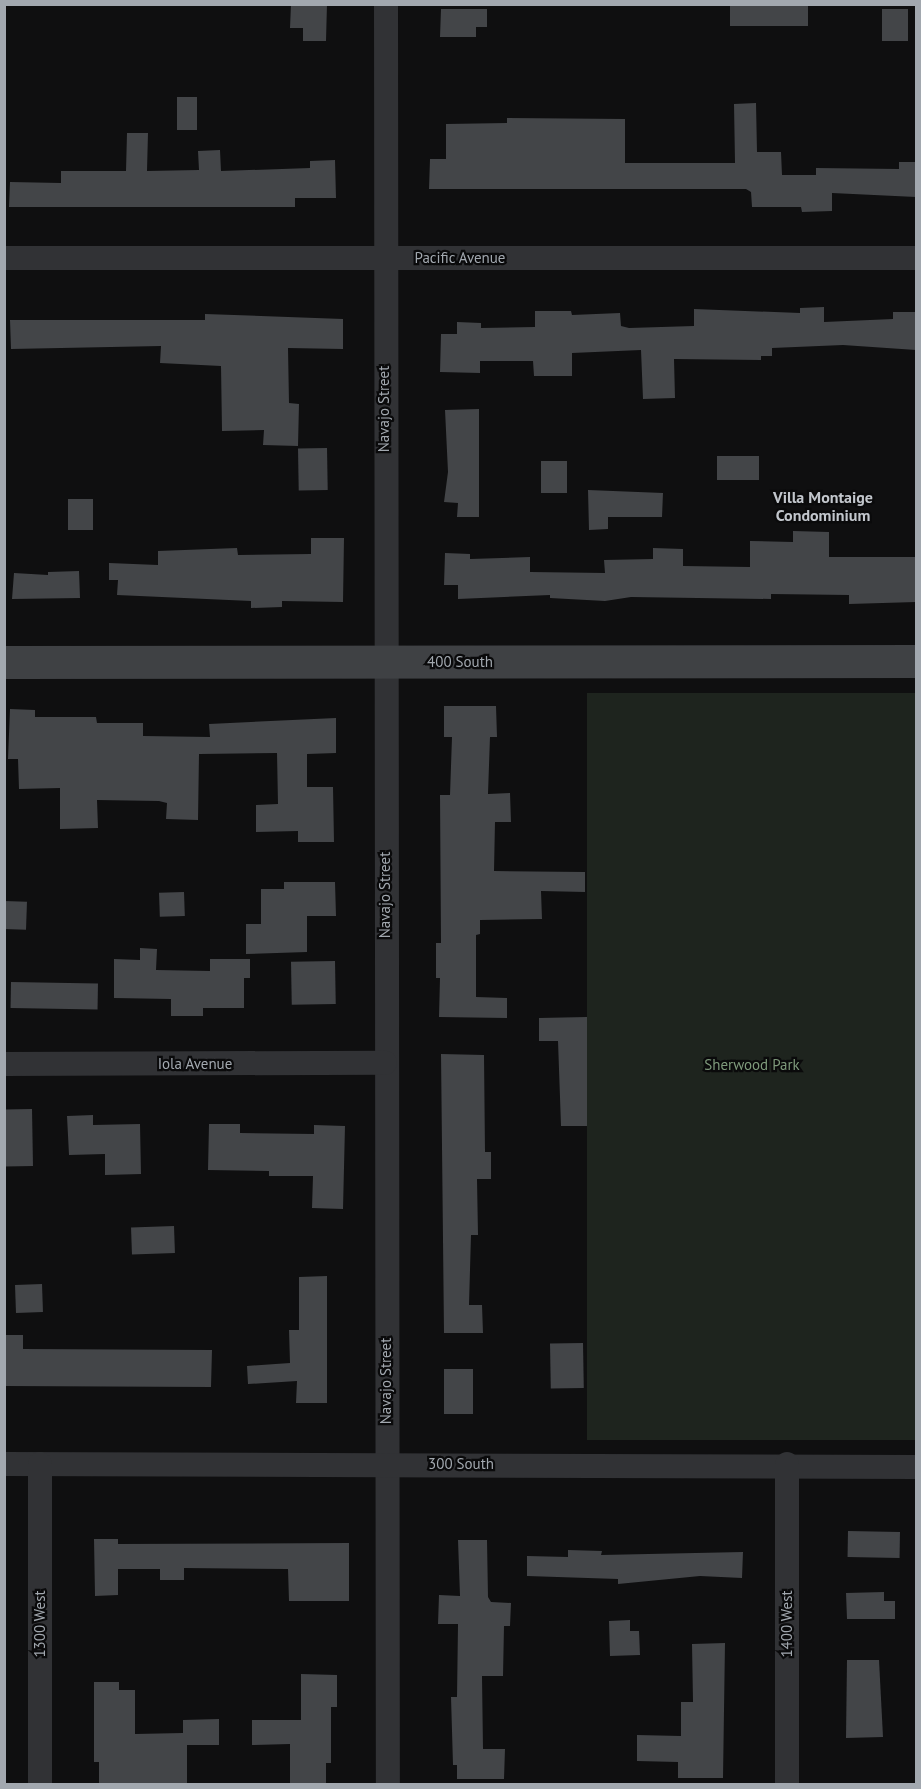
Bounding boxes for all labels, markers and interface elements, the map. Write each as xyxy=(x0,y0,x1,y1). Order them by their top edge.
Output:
street label: Pacific Avenue xyxy=(414,249,506,267)
street label: Navajo Street xyxy=(375,366,393,452)
district label: Villa Montaige Condominium xyxy=(773,487,873,525)
street label: 400 South xyxy=(427,653,493,671)
street label: Navajo Street xyxy=(376,852,394,938)
street label: Iola Avenue xyxy=(157,1055,233,1073)
park label: Sherwood Park xyxy=(704,1056,800,1074)
street label: Navajo Street xyxy=(377,1338,395,1424)
street label: 300 South xyxy=(428,1455,494,1473)
street label: 1300 West xyxy=(31,1590,49,1658)
street label: 1400 West xyxy=(778,1590,796,1658)

